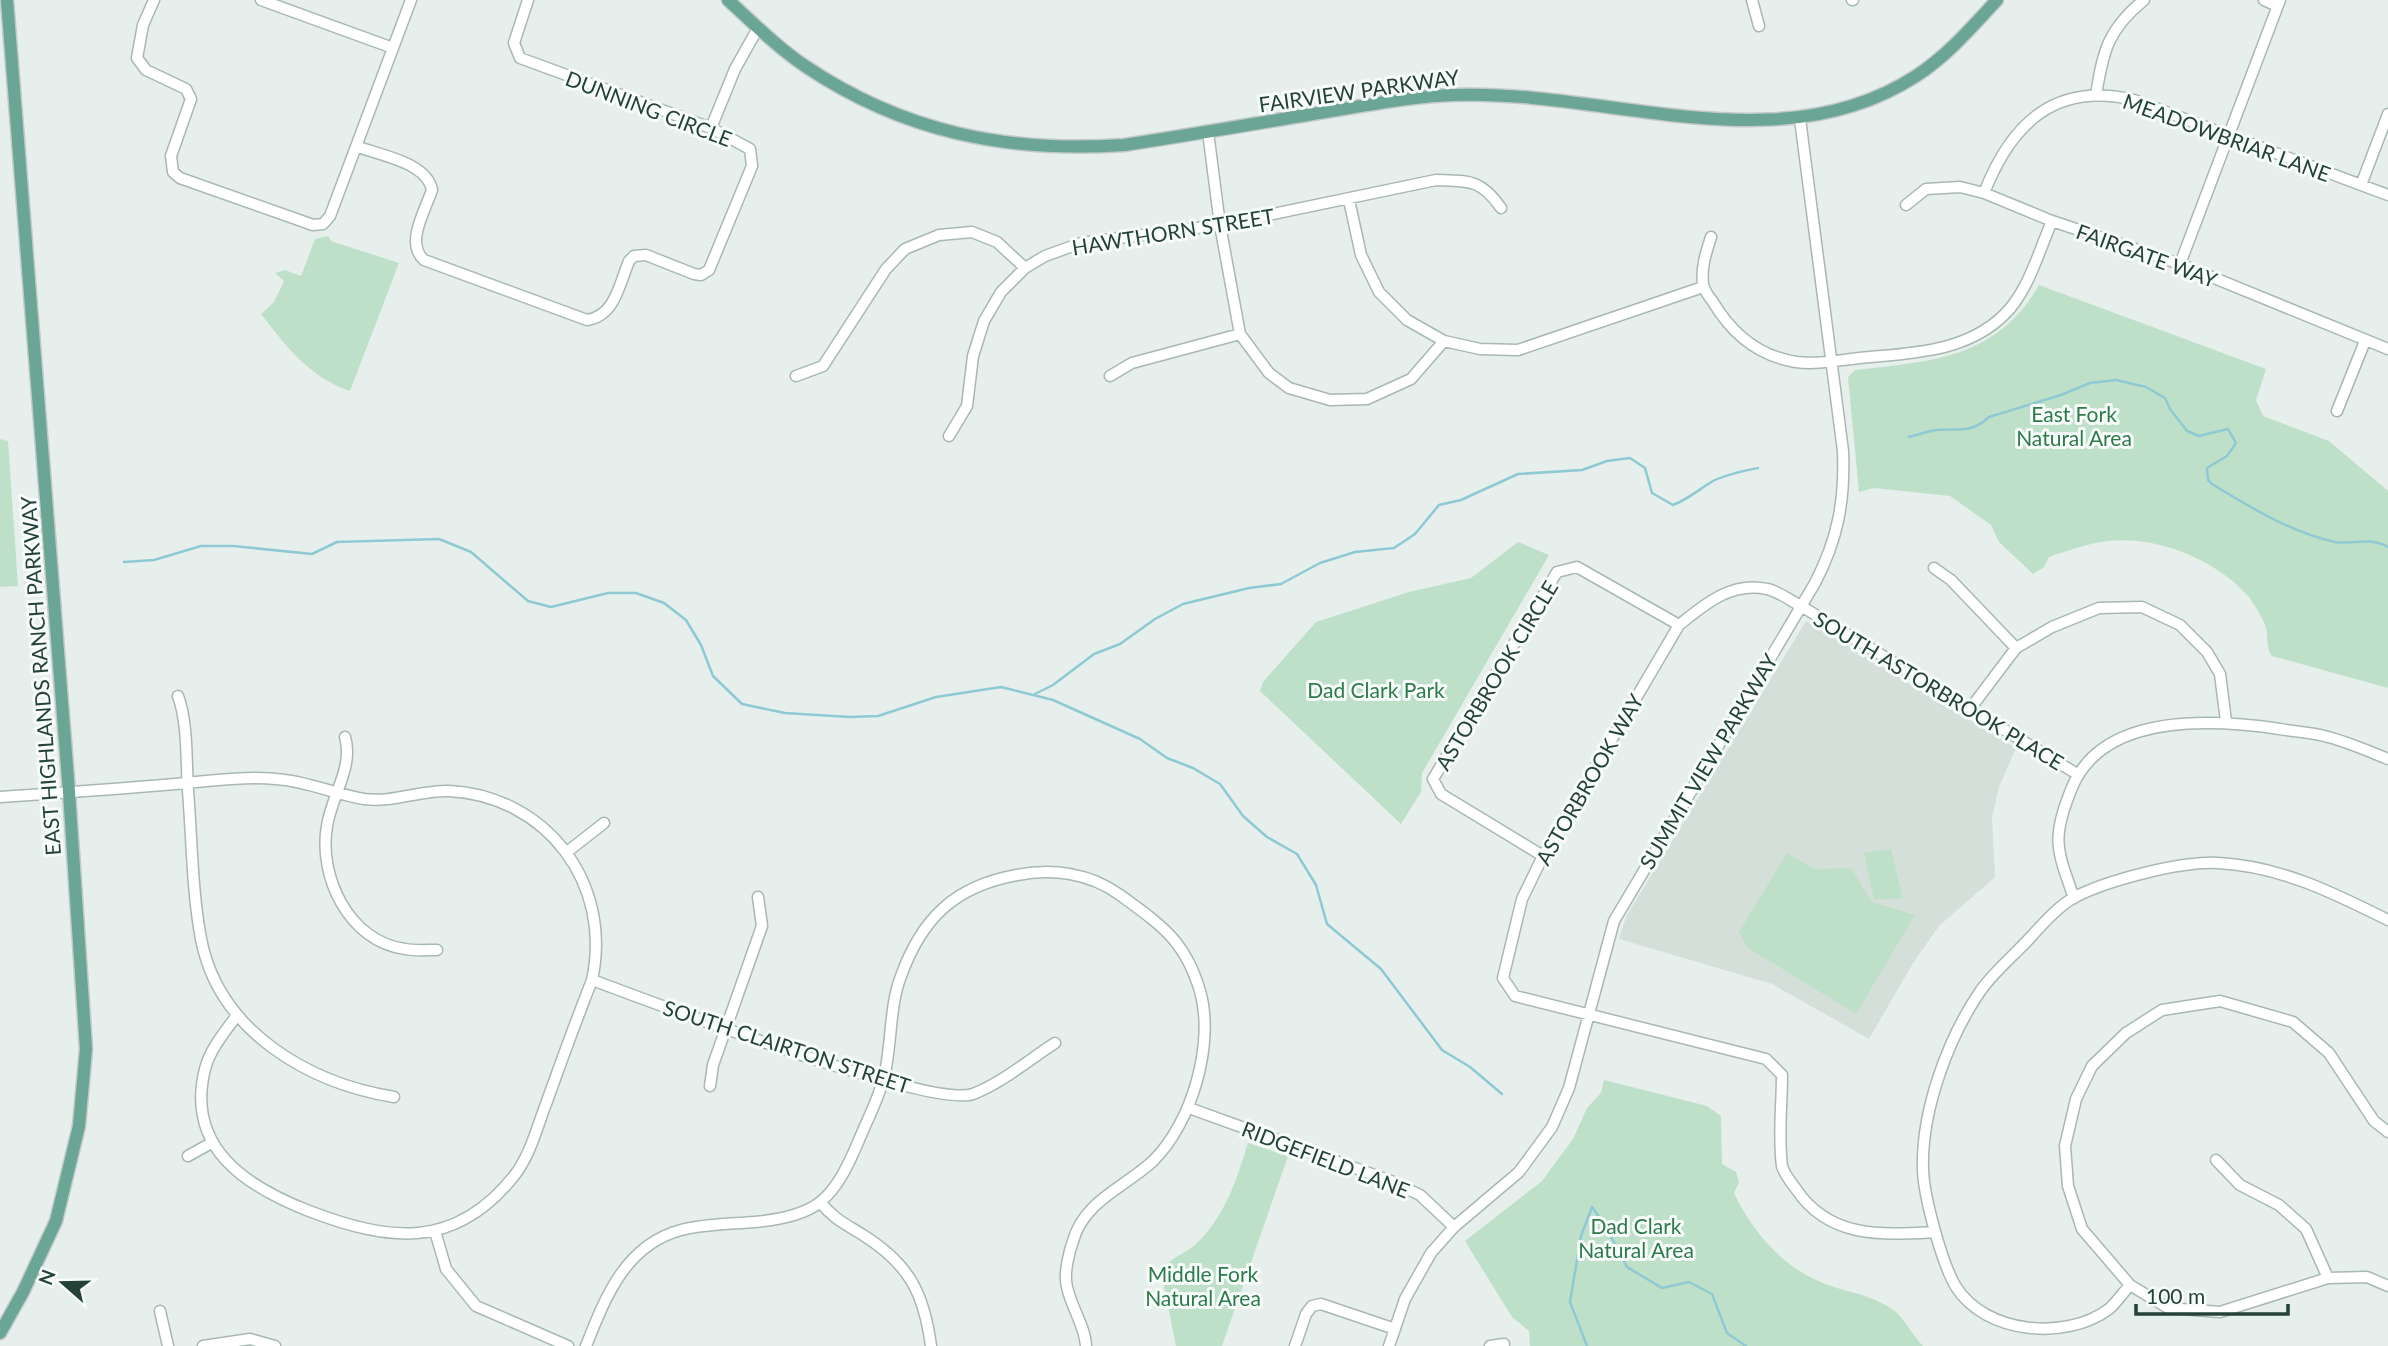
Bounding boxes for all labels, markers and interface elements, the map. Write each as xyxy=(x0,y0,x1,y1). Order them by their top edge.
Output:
street label: FAIRVIEW PARKWAY xyxy=(1257,63,1462,116)
street label: DUNNING CIRCLE xyxy=(562,65,736,151)
street label: MEADOWBRIAR LANE xyxy=(2120,88,2334,186)
street label: HAWTHORN STREET xyxy=(1070,203,1277,259)
street label: FAIRGATE WAY xyxy=(2073,218,2222,292)
park label: East Fork Natural Area xyxy=(2016,401,2132,450)
street label: EAST HIGHLANDS RANCH PARKWAY xyxy=(15,495,65,857)
street label: ASTORBROOK CIRCLE xyxy=(1429,576,1563,774)
street label: SOUTH ASTORBROOK PLACE xyxy=(1810,605,2068,775)
street label: SUMMIT VIEW PARKWAY xyxy=(1634,648,1783,873)
park label: Dad Clark Park xyxy=(1307,677,1445,702)
street label: ASTORBROOK WAY xyxy=(1530,688,1649,869)
street label: SOUTH CLAIRTON STREET xyxy=(660,994,914,1098)
street label: RIDGEFIELD LANE xyxy=(1239,1115,1413,1203)
park label: Dad Clark Natural Area xyxy=(1578,1213,1694,1262)
north arrow xyxy=(28,1248,98,1318)
park label: Middle Fork Natural Area xyxy=(1145,1261,1261,1310)
text: N xyxy=(33,1266,60,1288)
scale bar xyxy=(2136,1272,2288,1316)
text: 100 m xyxy=(2146,1283,2205,1308)

